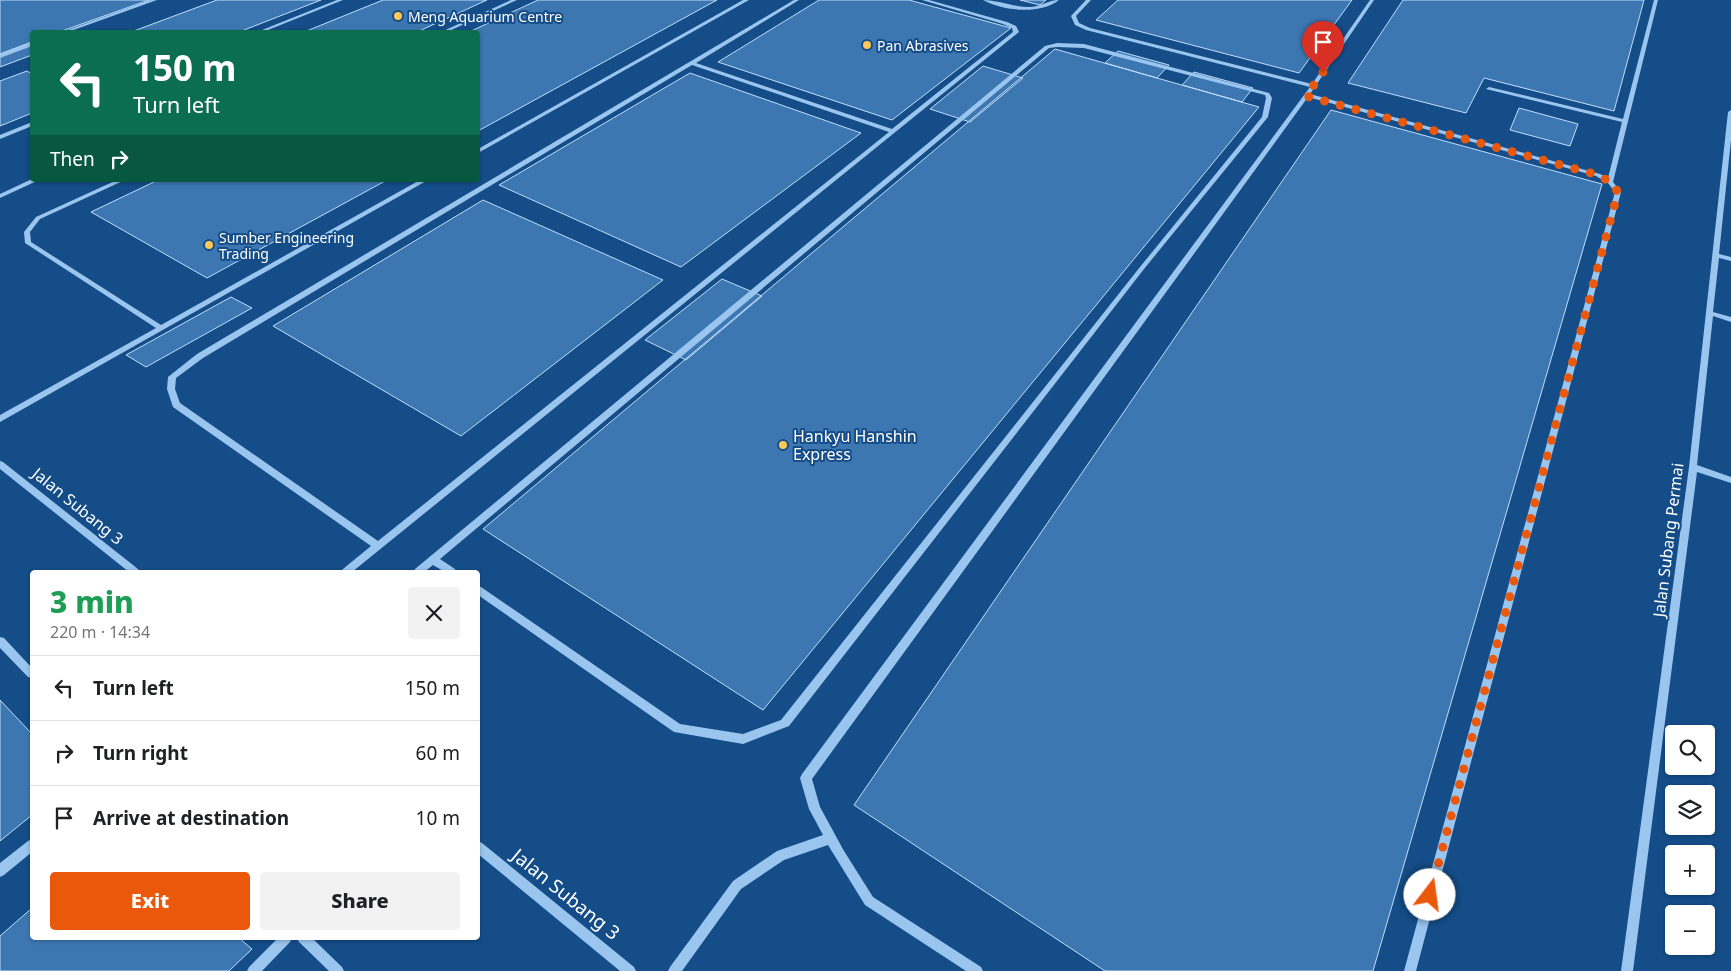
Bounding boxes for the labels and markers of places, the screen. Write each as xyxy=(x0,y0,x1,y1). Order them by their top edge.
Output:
place label: Meng Aquarium Centre xyxy=(408,7,562,26)
marker: Meng Aquarium Centre xyxy=(392,10,404,22)
pin xyxy=(1302,21,1344,72)
place label: Pan Abrasives xyxy=(877,36,969,55)
marker: Pan Abrasives xyxy=(861,39,873,51)
place label: Sumber Engineering Trading xyxy=(219,228,354,263)
marker: Sumber Engineering Trading xyxy=(203,239,215,251)
place label: Hankyu Hanshin Express xyxy=(793,425,917,465)
marker: Hankyu Hanshin Express xyxy=(777,439,789,451)

